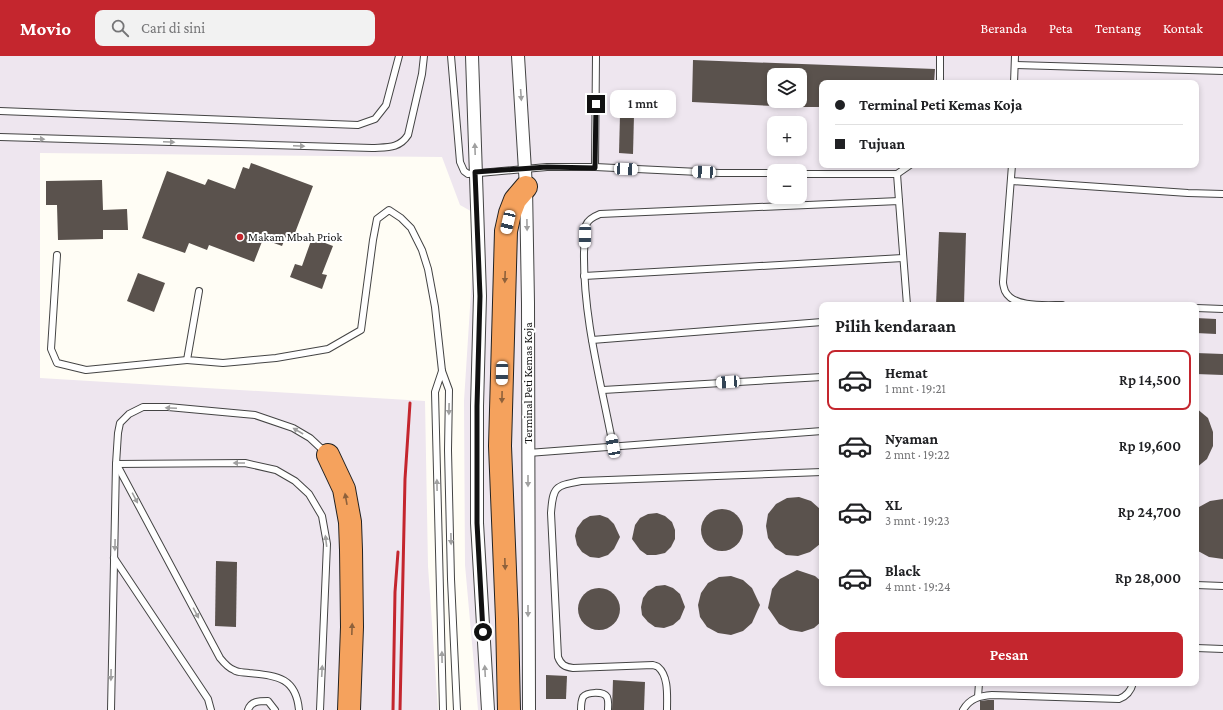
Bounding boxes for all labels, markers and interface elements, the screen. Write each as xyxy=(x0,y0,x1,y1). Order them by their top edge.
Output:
search box xyxy=(95,10,375,46)
icon: search xyxy=(109,17,131,39)
text: Movio xyxy=(20,18,71,39)
text: Cari di sini xyxy=(141,20,205,36)
text: Beranda xyxy=(981,20,1027,36)
text: Peta xyxy=(1049,20,1073,36)
text: Tentang xyxy=(1095,20,1141,36)
text: Kontak xyxy=(1163,20,1203,36)
map controls xyxy=(767,68,807,204)
button: layers xyxy=(767,68,807,108)
one-way arrow xyxy=(517,89,524,101)
callout: 1 mnt xyxy=(610,90,676,118)
route end xyxy=(587,95,605,113)
text: 1 mnt xyxy=(628,96,658,111)
text: Terminal Peti Kemas Koja xyxy=(859,97,1022,113)
button: + xyxy=(767,116,807,156)
one-way arrow xyxy=(33,135,45,142)
text: Tujuan xyxy=(859,136,905,152)
one-way arrow xyxy=(163,139,175,146)
one-way arrow xyxy=(293,143,306,149)
one-way arrow xyxy=(471,143,478,155)
car xyxy=(614,162,638,176)
button: − xyxy=(767,164,807,204)
car xyxy=(692,165,716,179)
car xyxy=(499,209,517,235)
one-way arrow xyxy=(524,219,530,232)
car xyxy=(579,224,591,248)
place label: Makam Mbah Priok xyxy=(248,230,342,244)
marker: Makam Mbah Priok xyxy=(235,232,245,242)
one-way arrow xyxy=(502,271,508,284)
text: Pilih kendaraan xyxy=(835,316,956,336)
street label: Terminal Peti Kemas Koja xyxy=(521,322,535,444)
car xyxy=(496,361,508,385)
icon: car xyxy=(837,362,873,398)
text: Hemat xyxy=(885,365,928,381)
text: Rp 14,500 xyxy=(1119,372,1181,388)
car xyxy=(716,375,740,389)
text: 1 mnt · 19:21 xyxy=(885,381,946,396)
one-way arrow xyxy=(499,391,505,404)
one-way arrow xyxy=(446,403,452,416)
one-way arrow xyxy=(165,404,177,411)
one-way arrow xyxy=(292,427,304,434)
icon: car xyxy=(837,428,873,464)
text: Nyaman xyxy=(885,431,938,447)
car xyxy=(605,433,621,459)
text: Rp 19,600 xyxy=(1119,438,1181,454)
text: 2 mnt · 19:22 xyxy=(885,447,950,462)
one-way arrow xyxy=(232,460,245,466)
one-way arrow xyxy=(525,475,531,488)
one-way arrow xyxy=(434,478,440,491)
one-way arrow xyxy=(132,493,138,504)
one-way arrow xyxy=(342,493,348,506)
icon: car xyxy=(837,494,873,530)
text: XL xyxy=(885,497,902,513)
text: Rp 24,700 xyxy=(1118,504,1181,520)
text: 3 mnt · 19:23 xyxy=(885,513,950,528)
one-way arrow xyxy=(448,533,454,546)
one-way arrow xyxy=(323,535,329,547)
one-way arrow xyxy=(111,539,118,551)
one-way arrow xyxy=(502,558,508,571)
icon: car xyxy=(837,560,873,596)
text: Black xyxy=(885,563,920,579)
text: Rp 28,000 xyxy=(1115,570,1181,586)
text: 4 mnt · 19:24 xyxy=(885,579,951,594)
one-way arrow xyxy=(525,605,531,618)
one-way arrow xyxy=(193,607,199,619)
one-way arrow xyxy=(349,622,355,635)
route start xyxy=(474,623,492,641)
button: Pesan xyxy=(835,632,1183,678)
one-way arrow xyxy=(438,651,445,663)
one-way arrow xyxy=(319,665,326,677)
one-way arrow xyxy=(482,665,489,677)
one-way arrow xyxy=(108,669,115,681)

